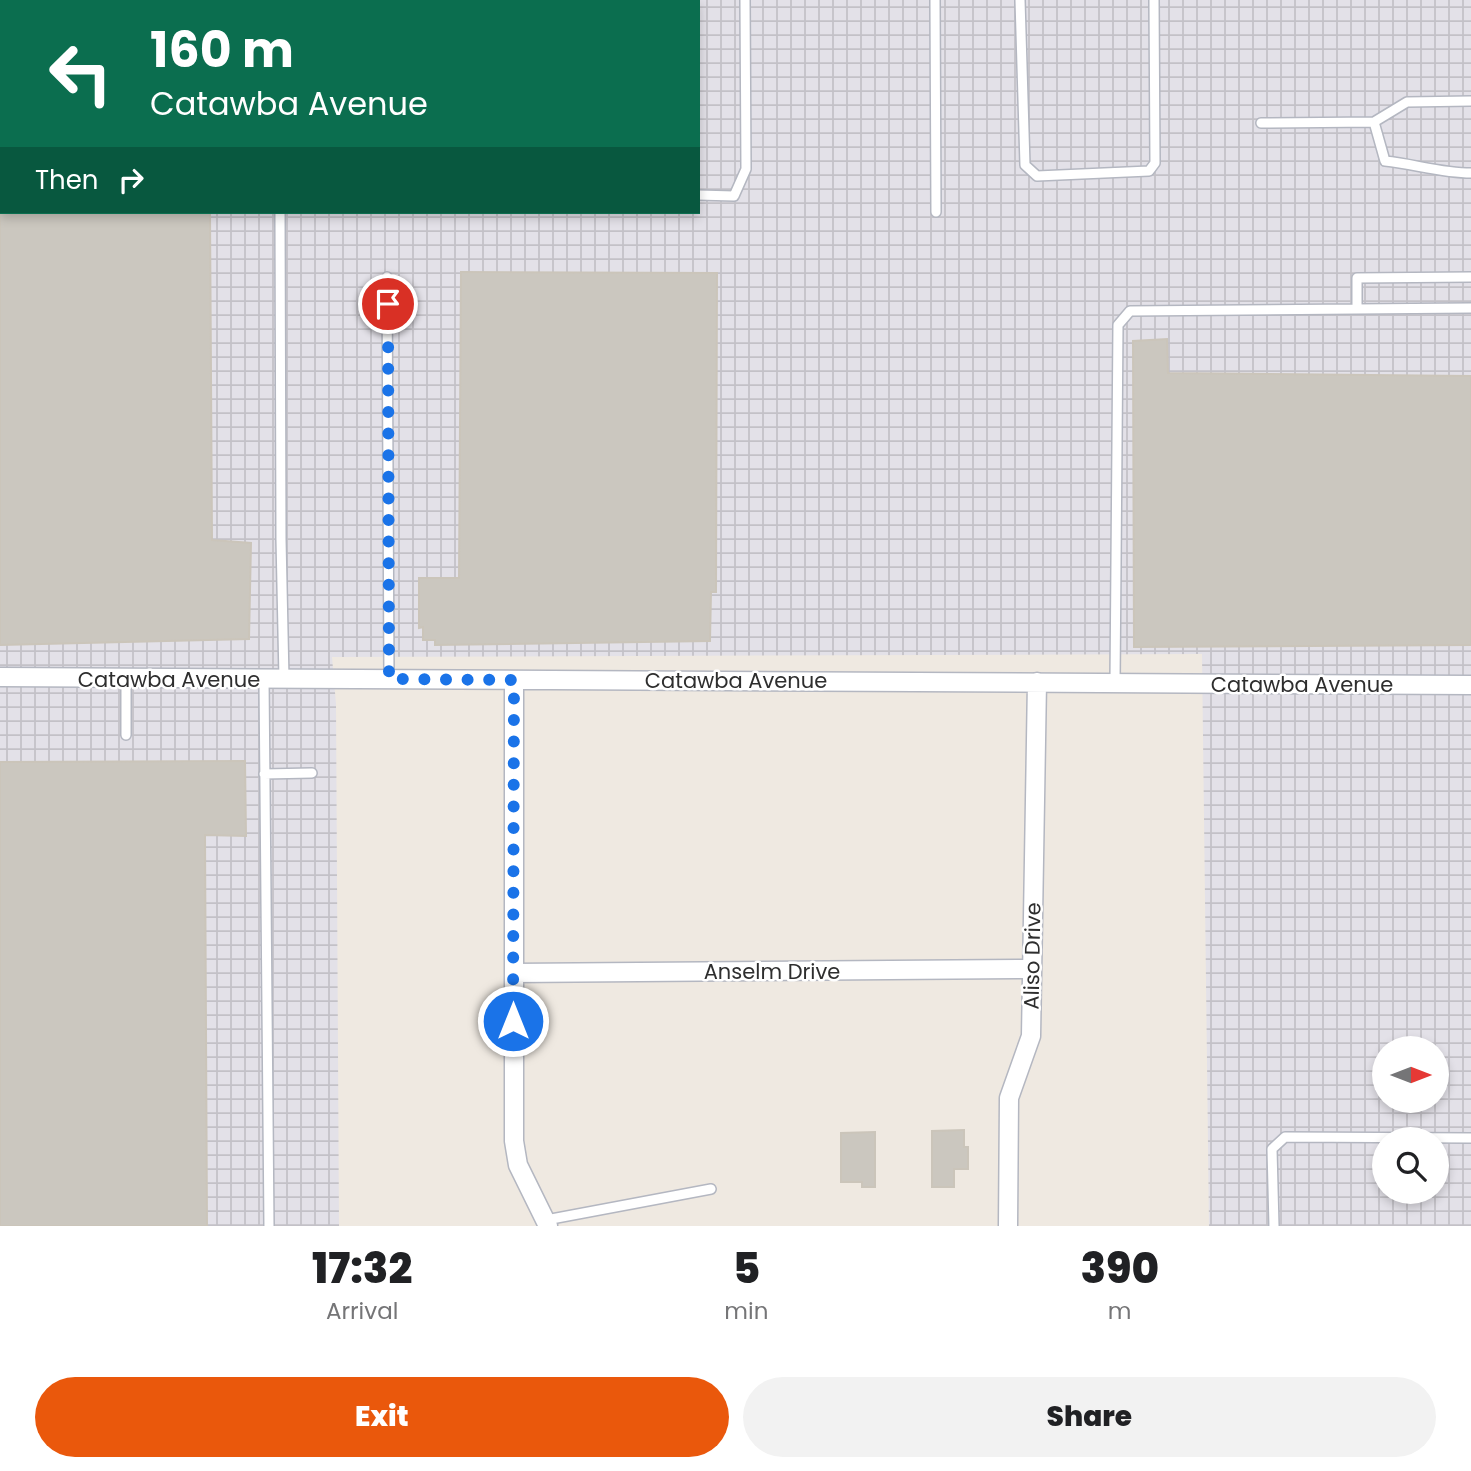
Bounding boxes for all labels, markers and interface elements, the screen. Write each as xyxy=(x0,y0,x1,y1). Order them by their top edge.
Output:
text: 160 m xyxy=(150,16,294,84)
icon: left xyxy=(35,28,126,119)
text: Catawba Avenue xyxy=(150,81,428,126)
icon: right xyxy=(112,161,150,199)
text: Then xyxy=(35,162,98,198)
pin xyxy=(358,274,418,334)
icon: arrive xyxy=(369,285,407,323)
street label: Catawba Avenue xyxy=(78,665,260,694)
street label: Catawba Avenue xyxy=(645,666,827,695)
street label: Catawba Avenue xyxy=(1211,670,1393,699)
street label: Aliso Drive xyxy=(1017,902,1047,1010)
street label: Anselm Drive xyxy=(704,957,840,986)
position arrow xyxy=(476,984,550,1058)
north arrow xyxy=(1372,1036,1449,1113)
map controls xyxy=(1372,1036,1449,1204)
button: search xyxy=(1372,1127,1449,1204)
text: 17:32 xyxy=(312,1239,412,1298)
text: 5 xyxy=(733,1239,760,1298)
text: 390 xyxy=(1080,1239,1159,1298)
text: Arrival xyxy=(326,1295,398,1327)
text: min xyxy=(724,1295,768,1327)
text: m xyxy=(1108,1295,1132,1327)
button: Exit xyxy=(35,1377,729,1457)
button: Share xyxy=(743,1377,1436,1457)

